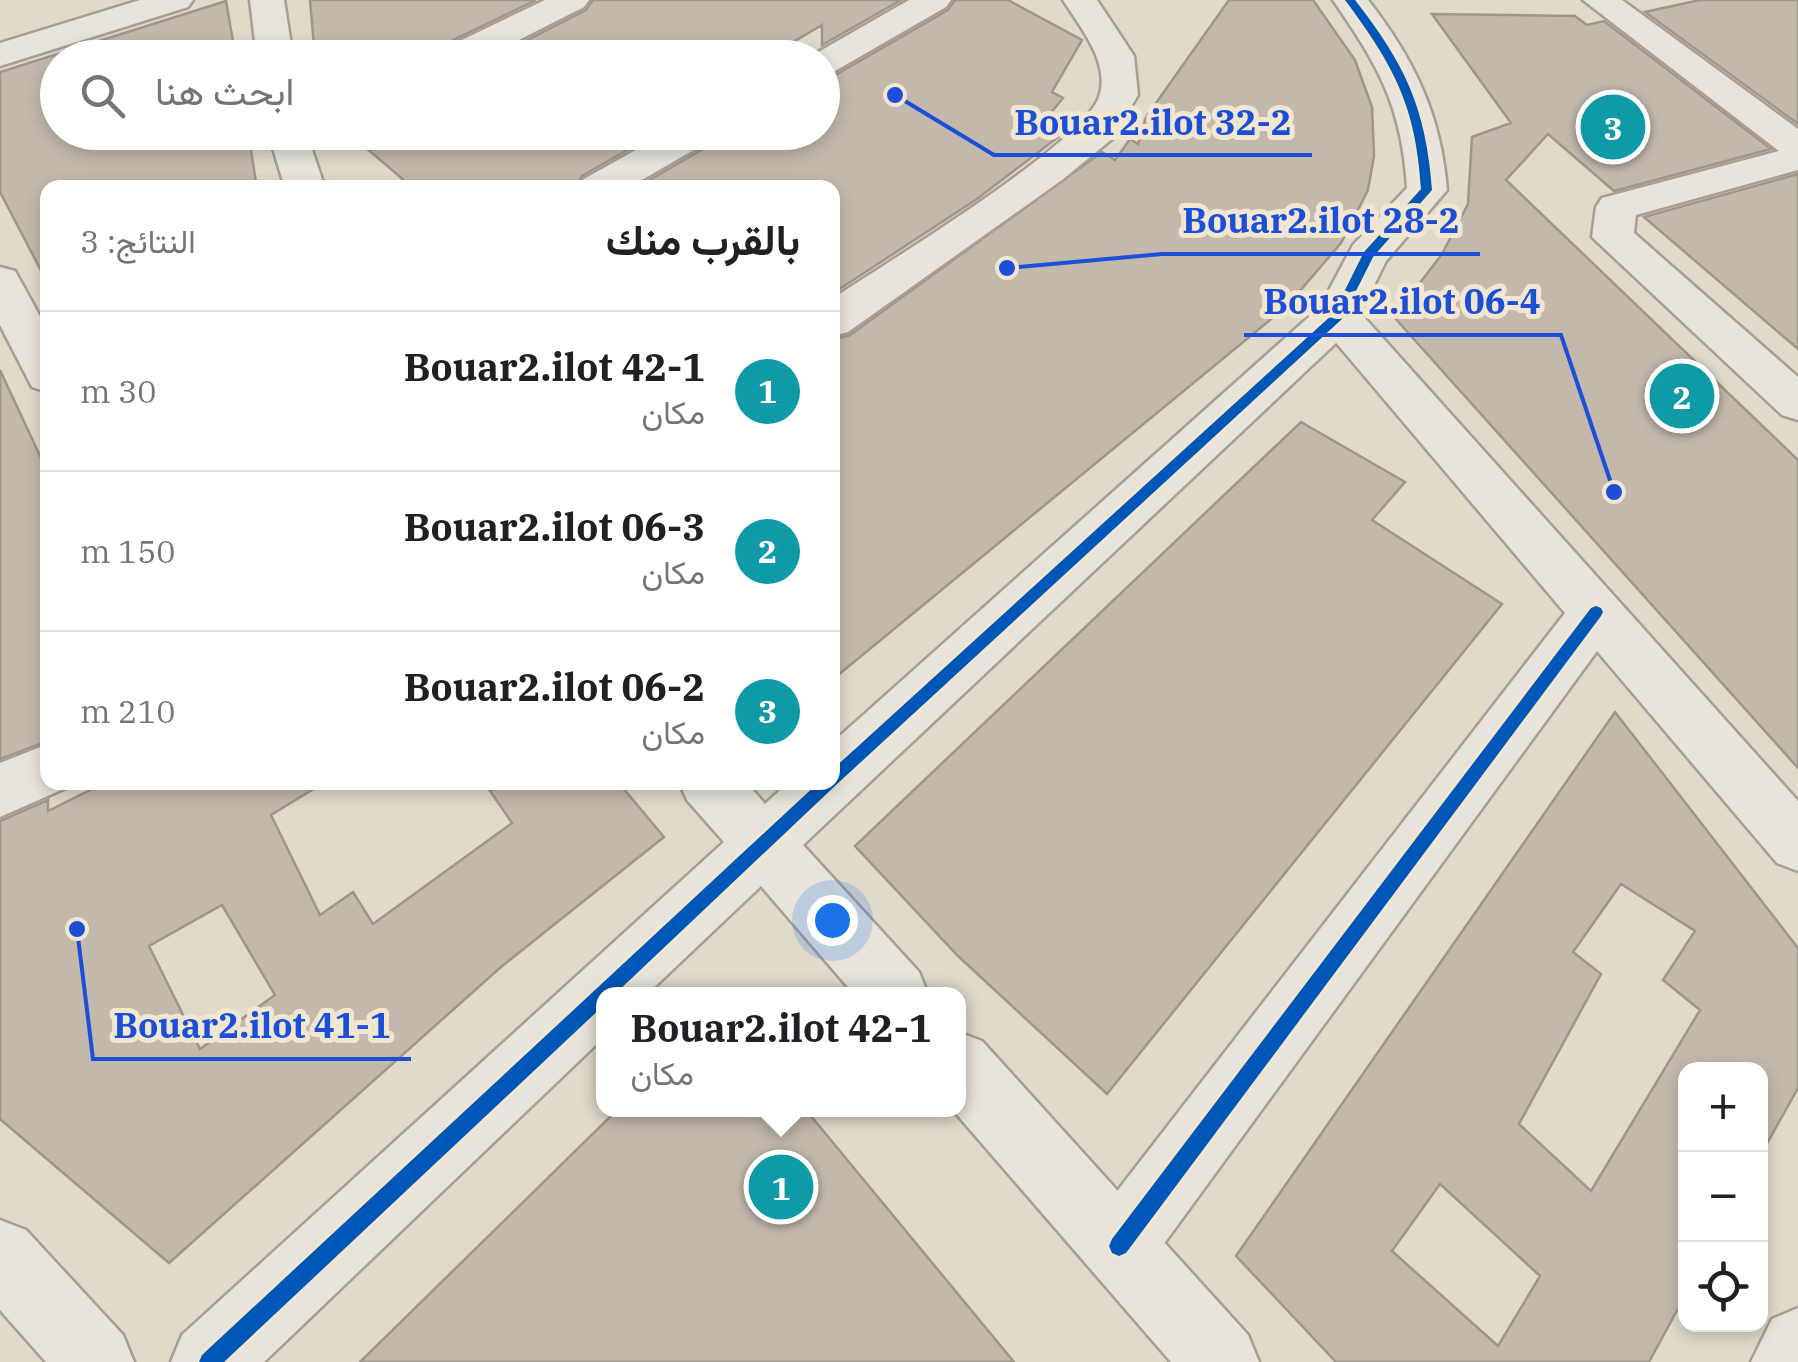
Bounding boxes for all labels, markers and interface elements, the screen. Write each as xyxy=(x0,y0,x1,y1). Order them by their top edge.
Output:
search box xyxy=(40,40,840,150)
text: ابحث هنا xyxy=(155,66,294,115)
icon: search xyxy=(75,68,130,123)
callout: Bouar2.ilot 32-2 xyxy=(994,90,1312,155)
pin: 3 xyxy=(1580,90,1646,164)
text: Bouar2.ilot 32-2 xyxy=(1014,99,1292,145)
callout: Bouar2.ilot 28-2 xyxy=(1162,189,1480,254)
text: Bouar2.ilot 28-2 xyxy=(1182,197,1460,243)
text: بالقرب منك xyxy=(606,212,800,267)
text: النتائج: 3 xyxy=(80,220,196,262)
callout: Bouar2.ilot 06-4 xyxy=(1244,270,1561,335)
text: Bouar2.ilot 06-4 xyxy=(1263,278,1541,324)
text: Bouar2.ilot 42-1 xyxy=(404,342,705,391)
pin: 2 xyxy=(1650,358,1714,434)
text: 30 m xyxy=(80,370,156,412)
text: 1 xyxy=(758,370,777,412)
text: مكان xyxy=(642,391,705,433)
text: Bouar2.ilot 06-3 xyxy=(404,502,705,551)
text: 150 m xyxy=(80,530,176,572)
text: 2 xyxy=(758,530,777,572)
text: مكان xyxy=(642,551,705,593)
text: Bouar2.ilot 06-2 xyxy=(404,662,705,711)
text: 210 m xyxy=(80,690,176,732)
text: 3 xyxy=(758,690,777,732)
text: مكان xyxy=(642,711,705,753)
your location xyxy=(807,895,858,946)
popup xyxy=(596,987,966,1117)
callout: Bouar2.ilot 41-1 xyxy=(93,994,411,1059)
text: Bouar2.ilot 41-1 xyxy=(113,1002,391,1048)
text: Bouar2.ilot 42-1 xyxy=(630,1003,932,1052)
text: مكان xyxy=(630,1052,694,1094)
map controls xyxy=(1678,1062,1768,1332)
button: + xyxy=(1678,1062,1768,1152)
pin: 1 xyxy=(748,1150,814,1224)
button: − xyxy=(1678,1152,1768,1242)
button: locate xyxy=(1678,1242,1768,1332)

